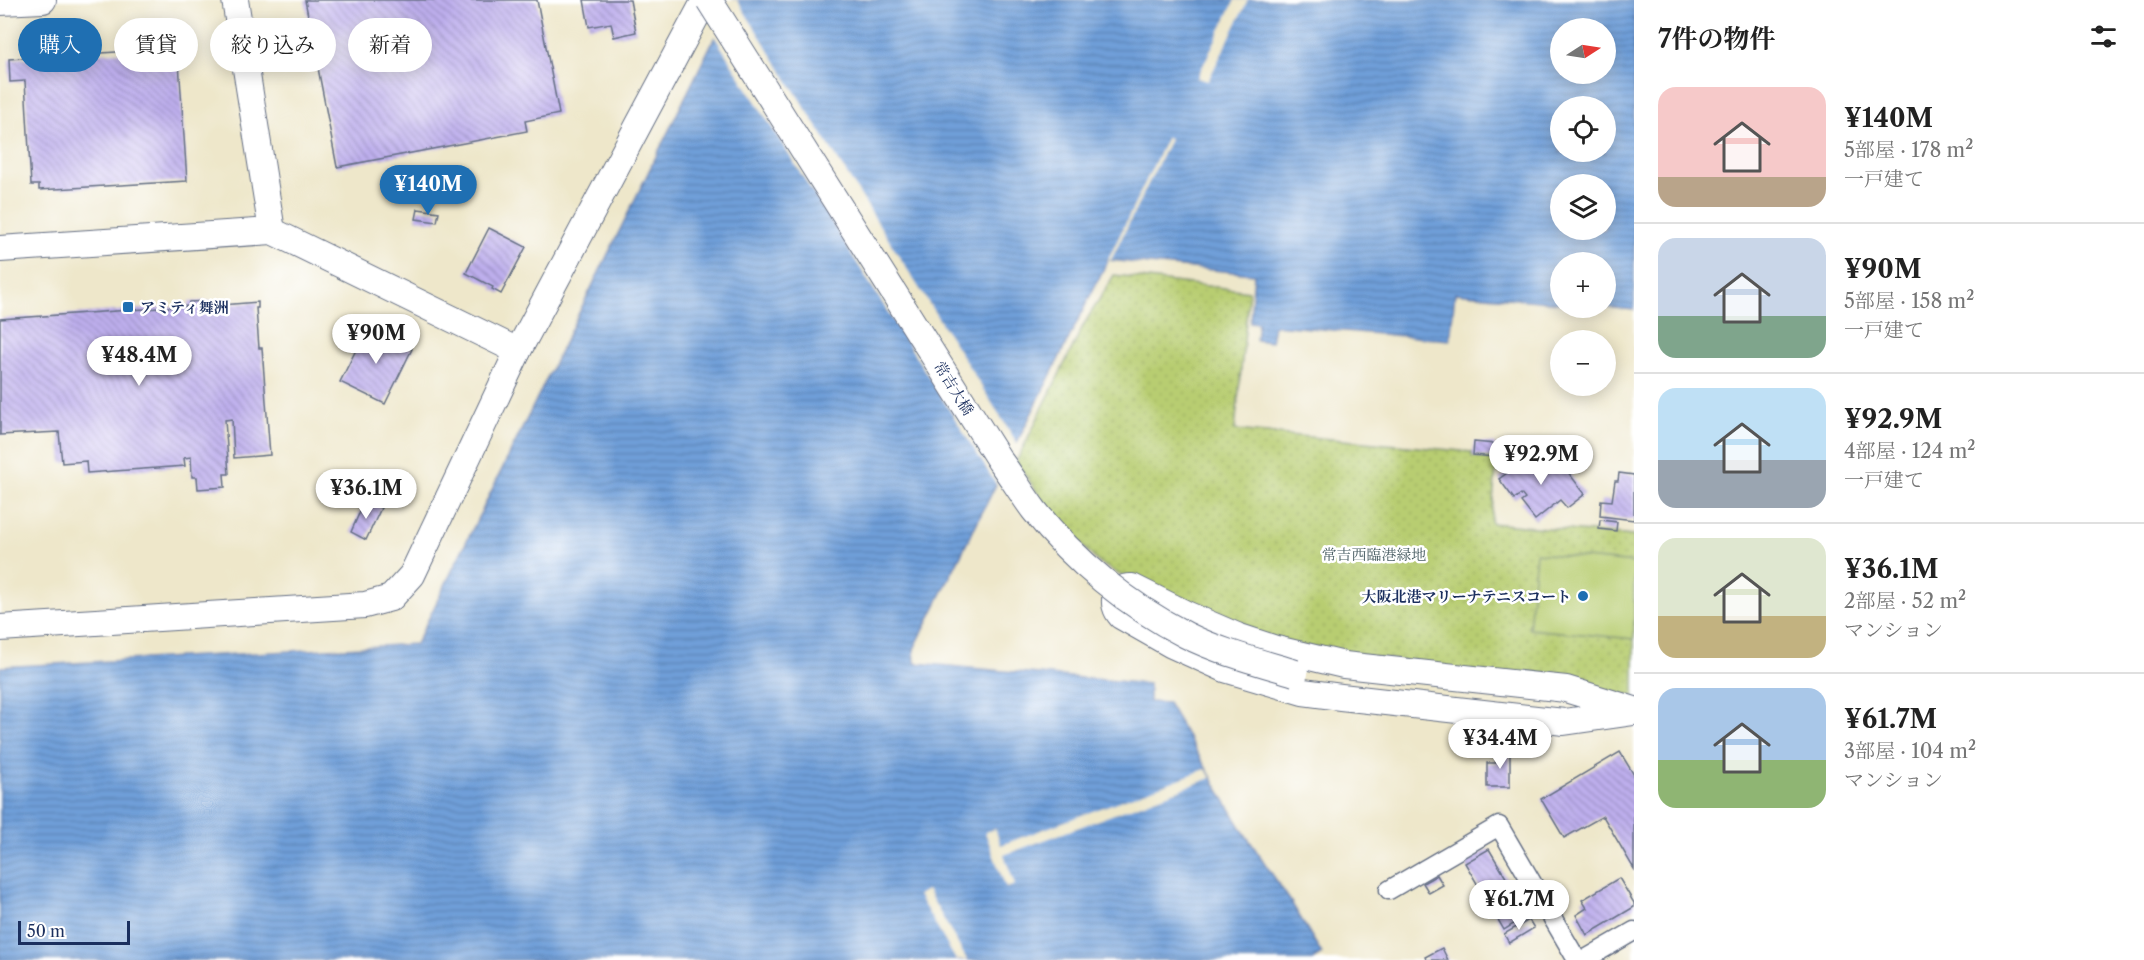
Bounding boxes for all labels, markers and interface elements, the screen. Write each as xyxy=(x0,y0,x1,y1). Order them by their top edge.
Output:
chip: 購入 xyxy=(18,18,102,72)
chip: 賃貸 xyxy=(114,18,198,72)
chip: 絞り込み xyxy=(210,18,336,72)
chip: 新着 xyxy=(348,18,432,72)
north arrow xyxy=(1550,18,1616,84)
map controls xyxy=(1550,18,1616,396)
icon: filters xyxy=(2087,20,2120,53)
text: 7件の物件 xyxy=(1658,23,1776,55)
button: locate xyxy=(1550,96,1616,162)
text: ¥140M xyxy=(1844,102,1933,134)
icon: home xyxy=(1706,111,1778,183)
text: 5部屋 · 178 m² xyxy=(1844,138,1973,162)
pin: ¥140M xyxy=(386,165,470,216)
text: 一戸建て xyxy=(1844,167,1924,191)
text: ¥140M xyxy=(394,172,462,196)
button: layers xyxy=(1550,174,1616,240)
button: + xyxy=(1550,252,1616,318)
text: ¥90M xyxy=(1844,253,1922,285)
icon: home xyxy=(1706,262,1778,334)
text: 5部屋 · 158 m² xyxy=(1844,289,1974,313)
place label: アミティ舞洲 xyxy=(140,298,229,317)
marker: アミティ舞洲 xyxy=(121,300,135,314)
pin: ¥90M xyxy=(340,314,412,365)
text: 一戸建て xyxy=(1844,318,1924,342)
text: ¥90M xyxy=(346,321,406,345)
button: − xyxy=(1550,330,1616,396)
pin: ¥48.4M xyxy=(90,336,188,387)
text: ¥48.4M xyxy=(101,343,177,367)
street label: 常吉大橋 xyxy=(930,358,978,418)
text: ¥92.9M xyxy=(1844,403,1942,435)
icon: home xyxy=(1706,412,1778,484)
pin: ¥92.9M xyxy=(1492,435,1590,486)
text: 4部屋 · 124 m² xyxy=(1844,439,1975,463)
text: ¥92.9M xyxy=(1503,442,1579,466)
text: 一戸建て xyxy=(1844,468,1924,492)
pin: ¥36.1M xyxy=(317,469,415,520)
text: ¥36.1M xyxy=(330,476,402,500)
park label: 常吉西臨港緑地 xyxy=(1321,545,1427,564)
text: ¥36.1M xyxy=(1844,553,1939,585)
icon: home xyxy=(1706,562,1778,634)
place label: 大阪北港マリーナテニスコート xyxy=(1362,587,1571,606)
marker: 大阪北港マリーナテニスコート xyxy=(1576,589,1590,603)
text: 2部屋 · 52 m² xyxy=(1844,589,1966,613)
text: マンション xyxy=(1844,618,1943,642)
text: ¥61.7M xyxy=(1844,703,1937,735)
icon: home xyxy=(1706,712,1778,784)
pin: ¥34.4M xyxy=(1451,719,1549,770)
text: ¥34.4M xyxy=(1462,726,1538,750)
text: 3部屋 · 104 m² xyxy=(1844,739,1976,763)
text: マンション xyxy=(1844,768,1943,792)
pin: ¥61.7M xyxy=(1470,880,1568,931)
text: ¥61.7M xyxy=(1483,887,1555,911)
scale bar xyxy=(18,918,130,946)
text: 50 m xyxy=(27,921,65,941)

